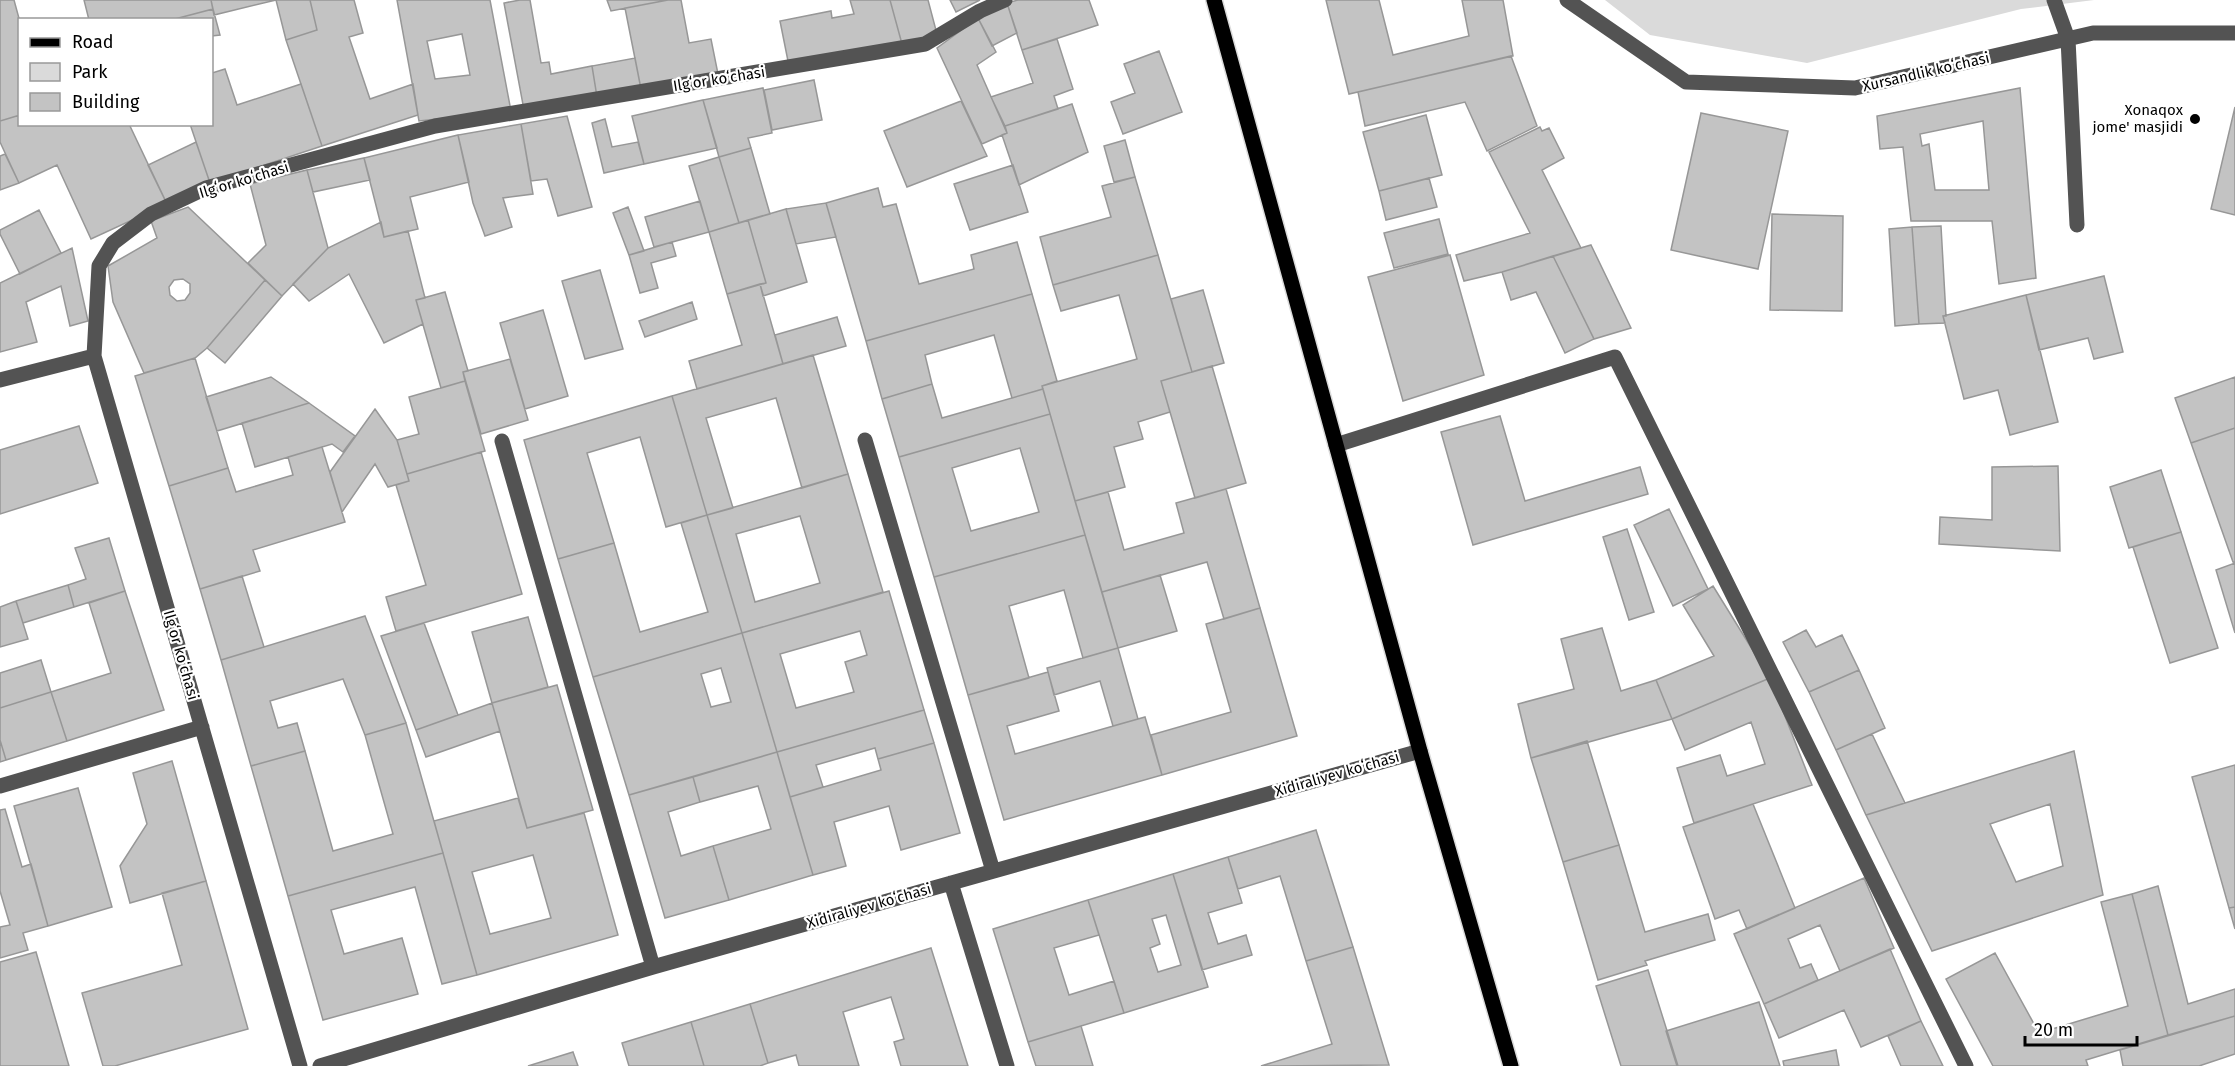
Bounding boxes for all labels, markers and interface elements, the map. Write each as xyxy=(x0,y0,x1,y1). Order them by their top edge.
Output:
legend xyxy=(18,18,213,126)
text: Road xyxy=(72,31,114,53)
street label: Xursandlik koʻchasi xyxy=(1861,49,1991,95)
text: Park xyxy=(72,61,108,83)
street label: Ilgʻor koʻchasi xyxy=(672,63,766,95)
text: Building xyxy=(72,91,140,113)
place label: Xonaqox jome' masjidi xyxy=(2091,101,2184,136)
marker: Xonaqox jome' masjidi xyxy=(2188,112,2202,126)
street label: Ilgʻor koʻchasi xyxy=(197,158,291,202)
street label: Ilgʻor koʻchasi xyxy=(160,608,202,702)
street label: Xidiraliyev koʻchasi xyxy=(1273,748,1401,800)
street label: Xidiraliyev koʻchasi xyxy=(805,880,933,932)
scale bar xyxy=(2025,1009,2138,1047)
text: 20 m xyxy=(2034,1019,2073,1041)

